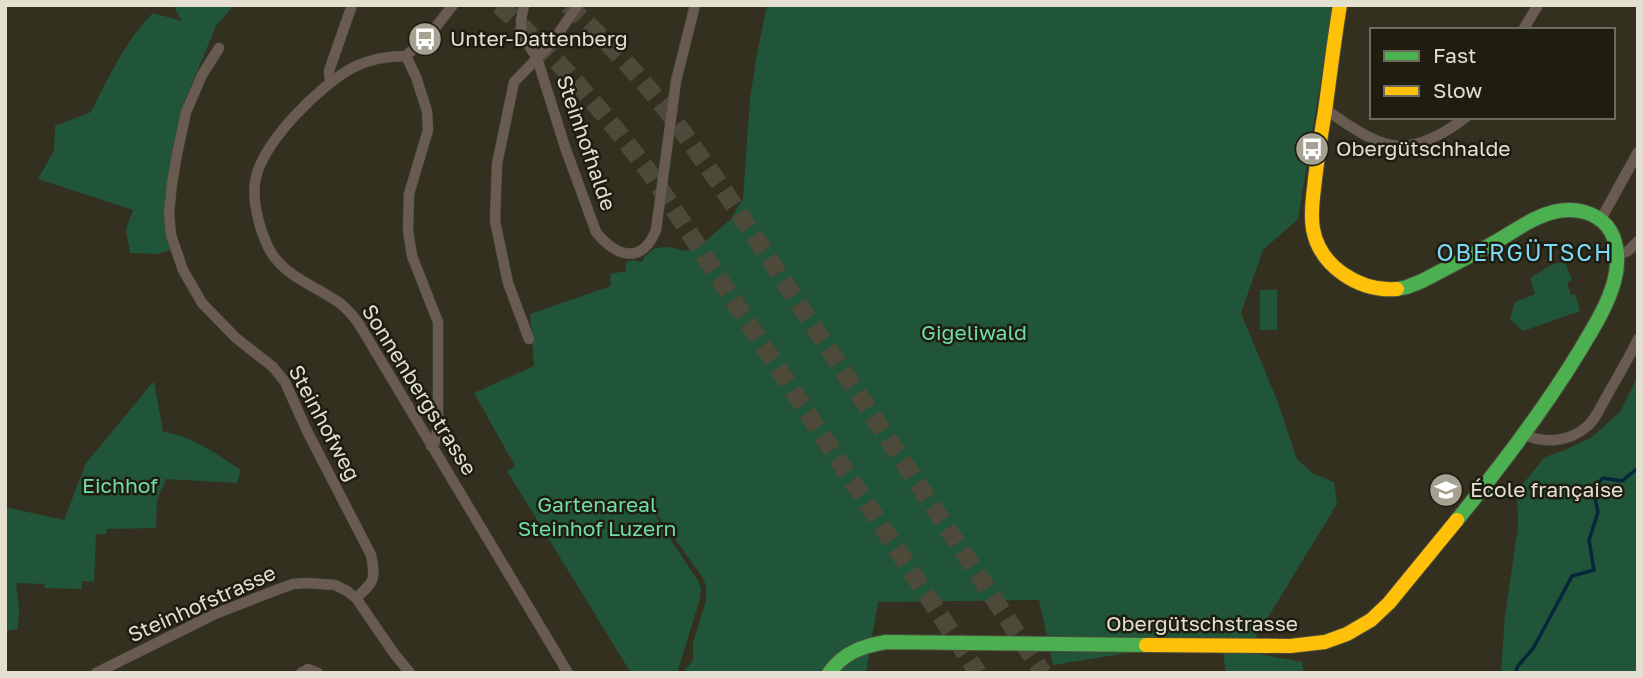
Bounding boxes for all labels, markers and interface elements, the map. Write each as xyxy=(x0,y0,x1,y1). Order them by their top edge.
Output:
bus stop icon: Unter-Dattenberg xyxy=(406,20,444,58)
place label: Unter-Dattenberg xyxy=(450,25,628,51)
legend xyxy=(1370,28,1615,119)
text: Fast xyxy=(1433,42,1476,68)
street label: Steinhofhalde xyxy=(552,72,622,214)
text: Slow xyxy=(1433,77,1482,103)
bus stop icon: Obergütschhalde xyxy=(1293,130,1331,168)
place label: Obergütschhalde xyxy=(1336,135,1511,161)
district label: OBERGÜTSCH xyxy=(1437,238,1613,266)
street label: Sonnenbergstrasse xyxy=(357,299,483,480)
park label: Gigeliwald xyxy=(921,319,1027,345)
street label: Steinhofweg xyxy=(283,360,366,485)
school or university icon: École française xyxy=(1427,471,1465,509)
park label: Eichhof xyxy=(82,472,158,498)
place label: École française xyxy=(1470,476,1623,502)
park label: Gartenareal Steinhof Luzern xyxy=(518,491,676,541)
street label: Steinhofstrasse xyxy=(124,559,279,647)
street label: Obergütschstrasse xyxy=(1106,610,1298,636)

